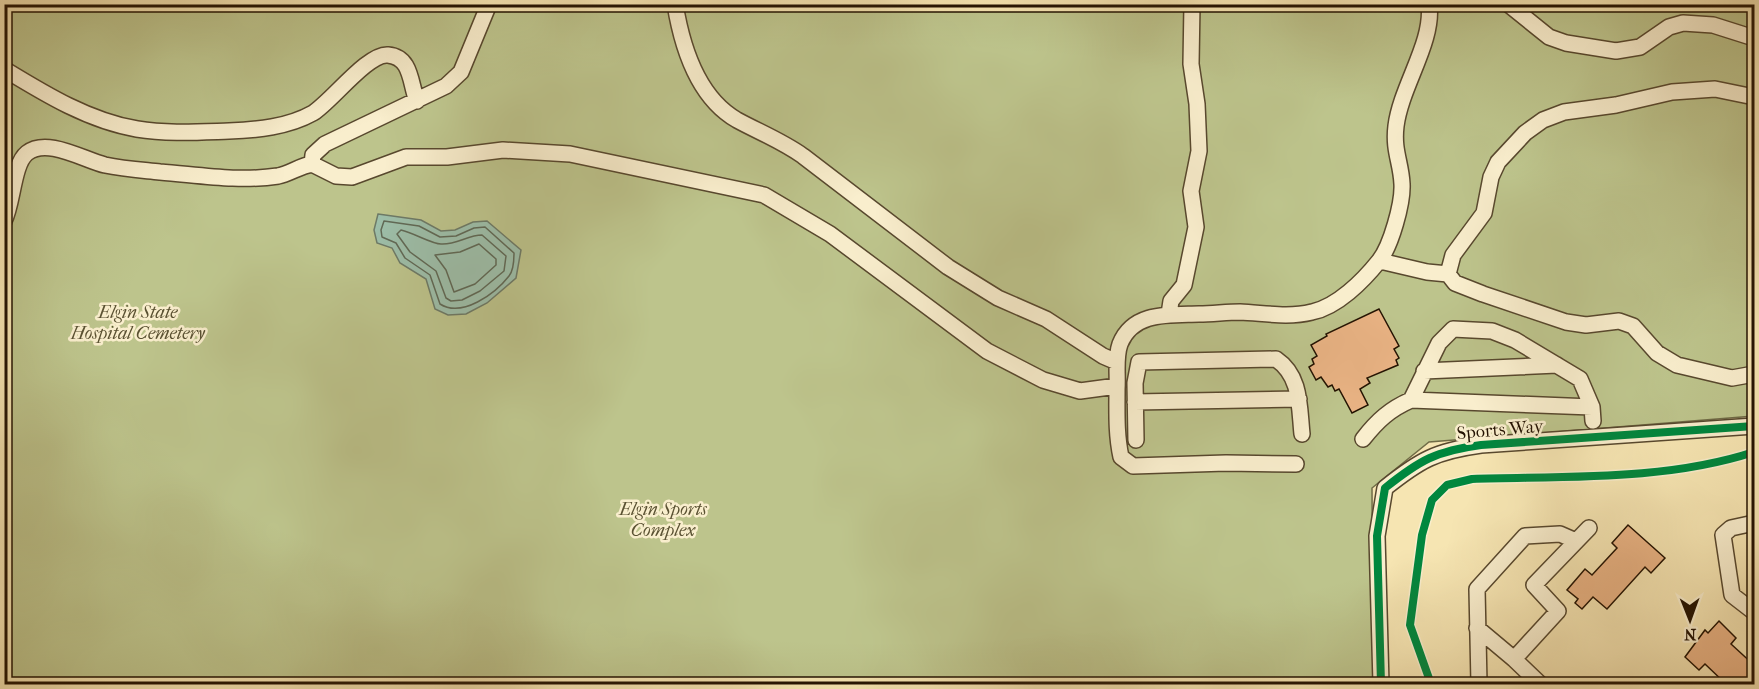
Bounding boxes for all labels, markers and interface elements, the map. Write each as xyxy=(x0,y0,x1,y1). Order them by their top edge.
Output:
park label: Elgin State Hospital Cemetery xyxy=(70,302,206,344)
street label: Sports Way xyxy=(1456,416,1546,444)
park label: Elgin Sports Complex xyxy=(618,499,707,541)
north arrow xyxy=(1660,590,1720,650)
text: N xyxy=(1683,625,1696,644)

